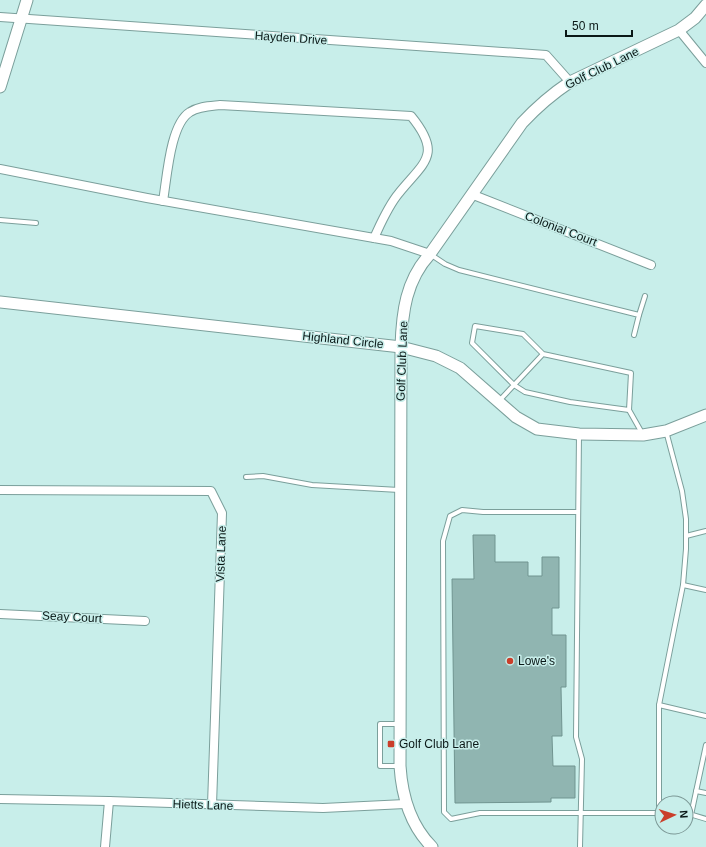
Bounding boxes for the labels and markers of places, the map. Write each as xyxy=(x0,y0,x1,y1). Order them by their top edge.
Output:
place label: Lowe's xyxy=(518,654,555,668)
marker: Lowe's xyxy=(505,656,515,666)
place label: Golf Club Lane xyxy=(399,737,479,751)
marker: Golf Club Lane xyxy=(386,739,396,749)

